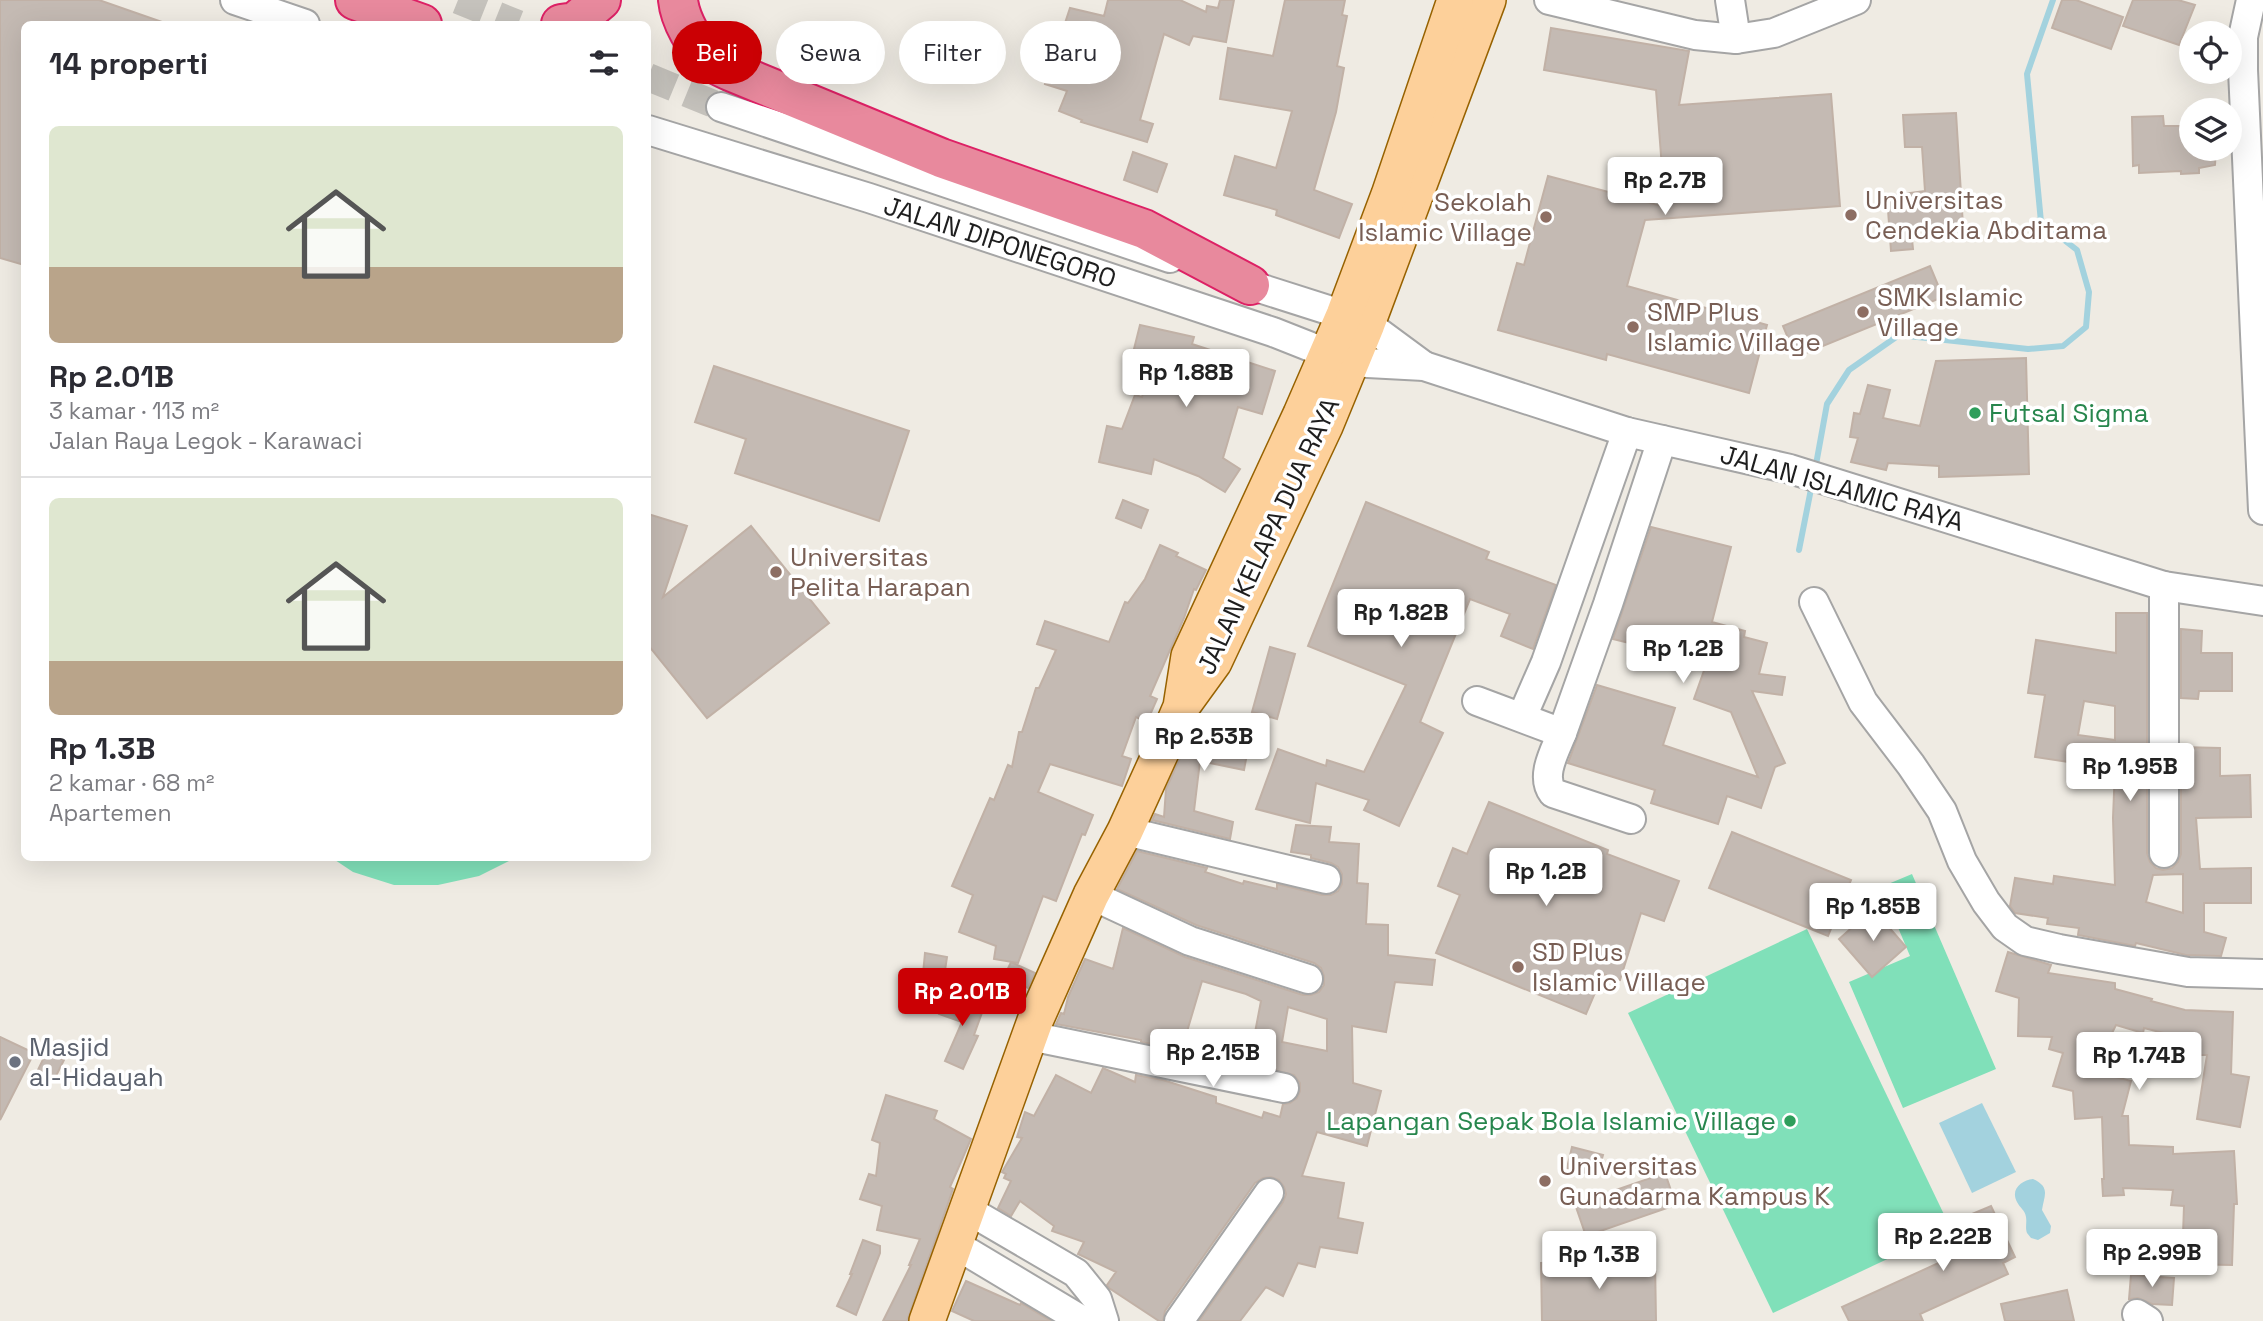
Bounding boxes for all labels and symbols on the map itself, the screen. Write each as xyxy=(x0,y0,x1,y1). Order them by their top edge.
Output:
pin: Rp 2.7B xyxy=(1600,158,1730,217)
place label: Universitas Cendekia Abditama xyxy=(1865,183,2107,247)
place label: Sekolah Islamic Village xyxy=(1358,185,1532,249)
street label: JALAN DIPONEGORO xyxy=(879,188,1121,296)
marker: Universitas Cendekia Abditama xyxy=(1843,207,1859,223)
marker: Sekolah Islamic Village xyxy=(1538,209,1554,225)
place label: SMK Islamic Village xyxy=(1877,280,2024,344)
place label: SMP Plus Islamic Village xyxy=(1647,295,1821,359)
marker: SMK Islamic Village xyxy=(1855,304,1871,320)
marker: SMP Plus Islamic Village xyxy=(1625,319,1641,335)
pin: Rp 1.88B xyxy=(1114,350,1258,409)
street label: JALAN KELAPA DUA RAYA xyxy=(1189,392,1347,680)
place label: Futsal Sigma xyxy=(1989,396,2149,430)
marker: Futsal Sigma xyxy=(1967,405,1983,421)
street label: JALAN ISLAMIC RAYA xyxy=(1716,437,1968,539)
place label: Universitas Pelita Harapan xyxy=(790,540,971,604)
marker: Universitas Pelita Harapan xyxy=(768,564,784,580)
pin: Rp 1.82B xyxy=(1329,590,1473,649)
pin: Rp 1.2B xyxy=(1618,626,1748,685)
pin: Rp 2.53B xyxy=(1132,714,1276,773)
pin: Rp 1.95B xyxy=(2058,744,2202,803)
pin: Rp 1.2B xyxy=(1481,848,1611,908)
pin: Rp 1.85B xyxy=(1801,884,1945,943)
place label: SD Plus Islamic Village xyxy=(1532,935,1706,999)
marker: SD Plus Islamic Village xyxy=(1510,959,1526,975)
pin: Rp 2.01B xyxy=(890,968,1034,1028)
place label: Masjid al-Hidayah xyxy=(29,1030,164,1094)
pin: Rp 2.15B xyxy=(1141,1030,1285,1089)
pin: Rp 1.74B xyxy=(2067,1032,2211,1092)
marker: Masjid al-Hidayah xyxy=(7,1054,23,1070)
place label: Lapangan Sepak Bola Islamic Village xyxy=(1326,1104,1776,1138)
marker: Lapangan Sepak Bola Islamic Village xyxy=(1782,1113,1798,1129)
place label: Universitas Gunadarma Kampus K xyxy=(1559,1149,1830,1213)
marker: Universitas Gunadarma Kampus K xyxy=(1537,1173,1553,1189)
pin: Rp 2.22B xyxy=(1871,1214,2015,1273)
pin: Rp 2.99B xyxy=(2080,1230,2224,1289)
pin: Rp 1.3B xyxy=(1534,1232,1664,1291)

